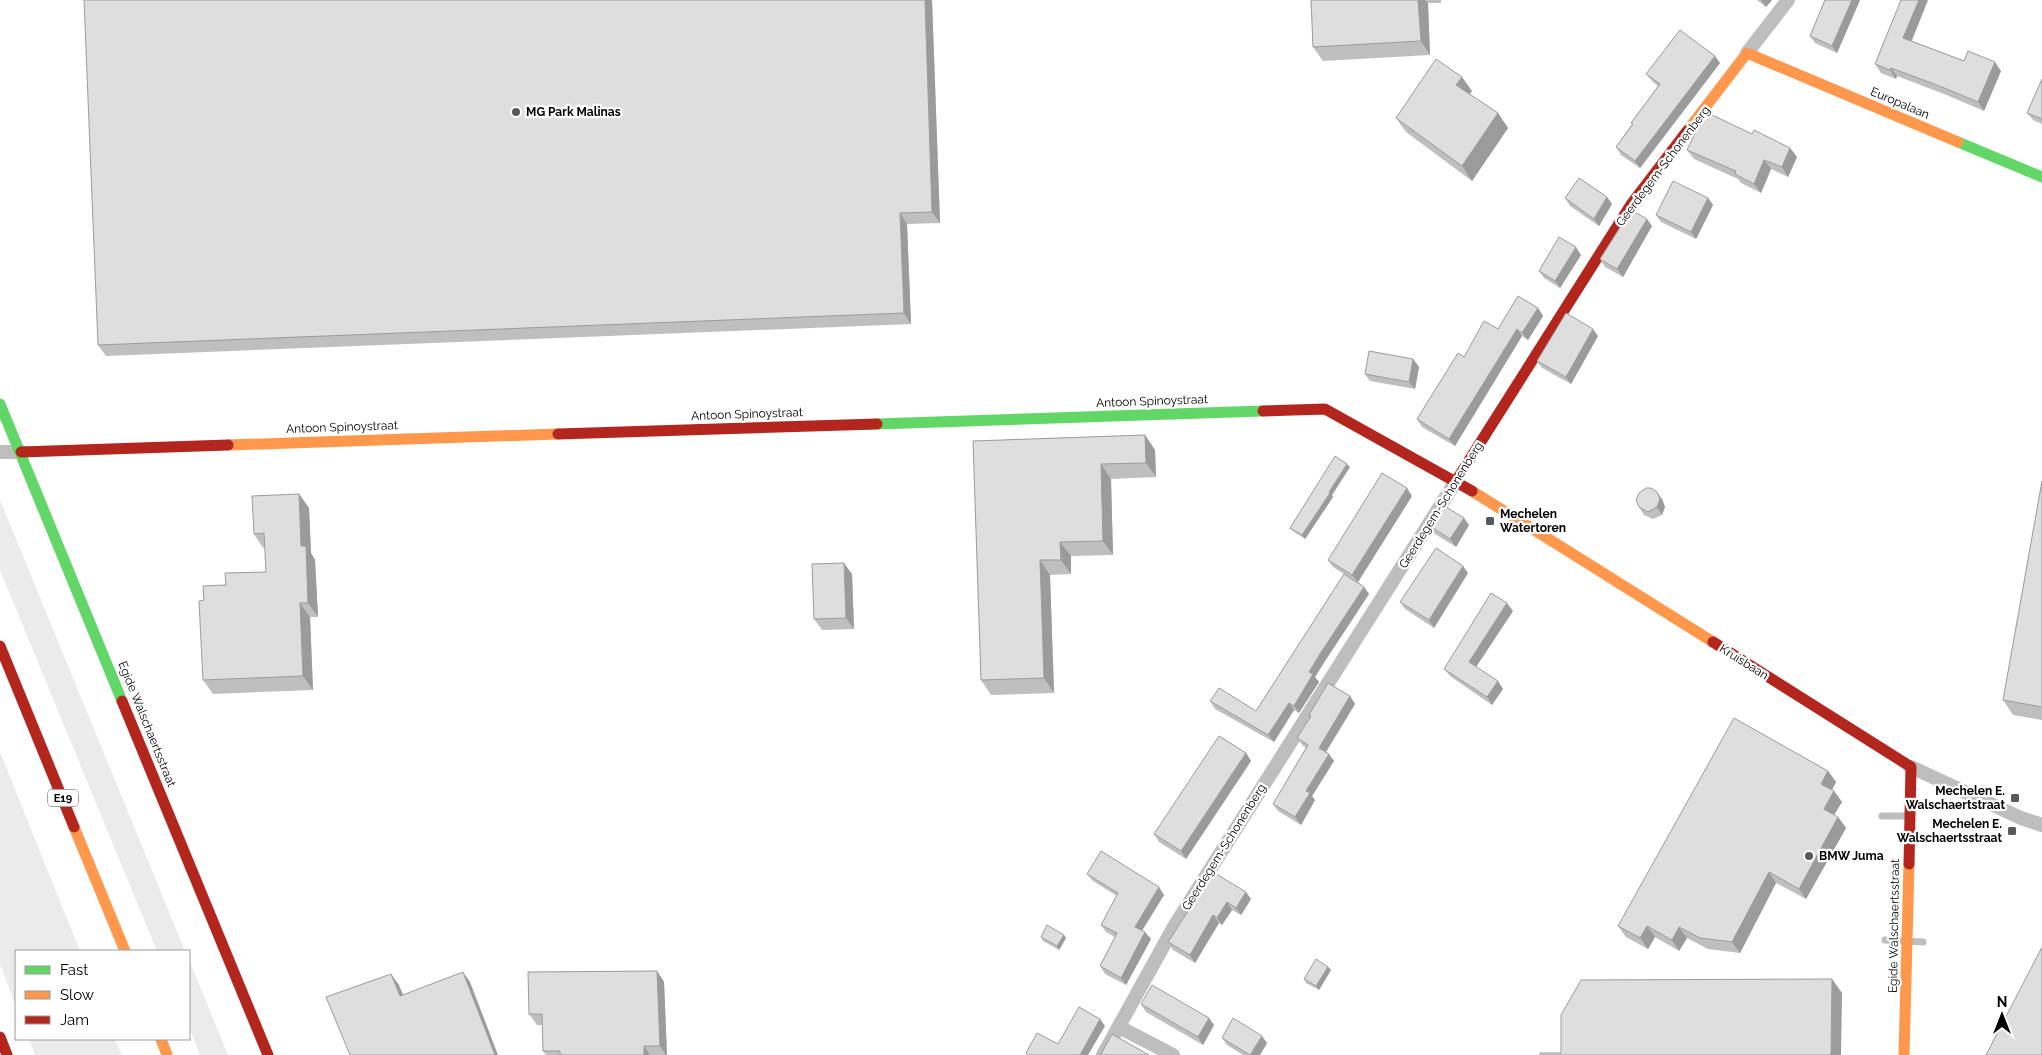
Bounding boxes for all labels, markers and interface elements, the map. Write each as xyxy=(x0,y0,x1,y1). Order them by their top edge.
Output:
street label: Europalaan xyxy=(1868,84,1932,122)
street label: Geerdegem-Schonenberg xyxy=(1613,103,1713,229)
place label: MG Park Malinas xyxy=(526,105,621,119)
marker: MG Park Malinas xyxy=(510,106,522,118)
street label: Antoon Spinoystraat xyxy=(1096,392,1208,410)
street label: Antoon Spinoystraat xyxy=(691,405,803,423)
street label: Antoon Spinoystraat xyxy=(286,418,398,436)
street label: Geerdegem-Schonenberg xyxy=(1396,439,1486,571)
place label: Mechelen Watertoren xyxy=(1500,507,1566,535)
marker: Mechelen Watertoren xyxy=(1484,515,1496,527)
street label: Kruisbaan xyxy=(1717,642,1771,682)
street label: Egide Walschaertsstraat xyxy=(115,659,179,789)
street label: Geerdegem-Schonenberg xyxy=(1179,781,1269,913)
place label: Mechelen E. Walschaertstraat xyxy=(1906,784,2005,812)
road number: E19 xyxy=(48,790,78,806)
marker: Mechelen E. Walschaertstraat xyxy=(2009,792,2021,804)
place label: Mechelen E. Walschaertsstraat xyxy=(1897,817,2002,845)
marker: Mechelen E. Walschaertsstraat xyxy=(2006,825,2018,837)
place label: BMW Juma xyxy=(1819,849,1884,863)
marker: BMW Juma xyxy=(1803,850,1815,862)
street label: Egide Walschaertsstraat xyxy=(1886,859,1902,993)
legend xyxy=(15,950,190,1040)
text: Fast xyxy=(60,961,88,979)
text: Slow xyxy=(60,986,94,1004)
north arrow xyxy=(1977,990,2027,1040)
text: N xyxy=(1997,994,2007,1010)
text: Jam xyxy=(60,1011,89,1029)

